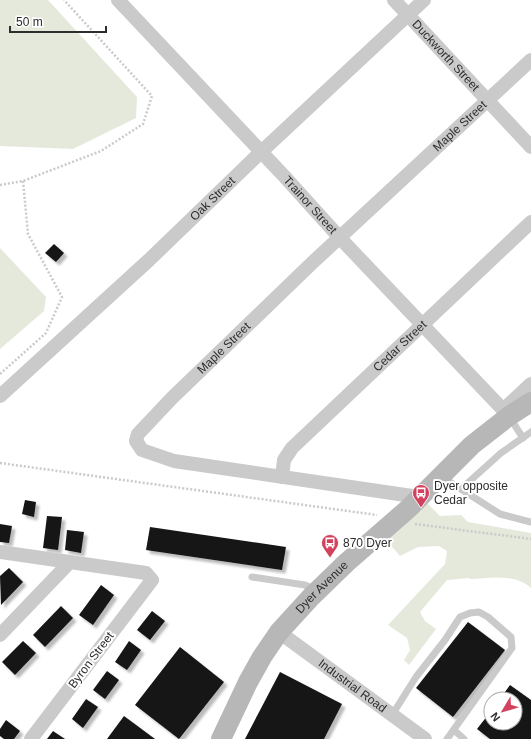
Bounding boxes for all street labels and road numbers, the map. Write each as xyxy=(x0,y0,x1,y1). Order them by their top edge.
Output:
street label: Duckworth Street xyxy=(409,17,483,95)
street label: Maple Street xyxy=(430,97,490,154)
street label: Oak Street xyxy=(187,173,239,224)
street label: Trainor Street xyxy=(281,173,340,237)
street label: Cedar Street xyxy=(370,317,430,374)
street label: Maple Street xyxy=(194,319,254,377)
street label: Dyer Avenue xyxy=(293,558,351,616)
street label: Byron Street xyxy=(65,629,117,691)
street label: Industrial Road xyxy=(316,656,389,715)

